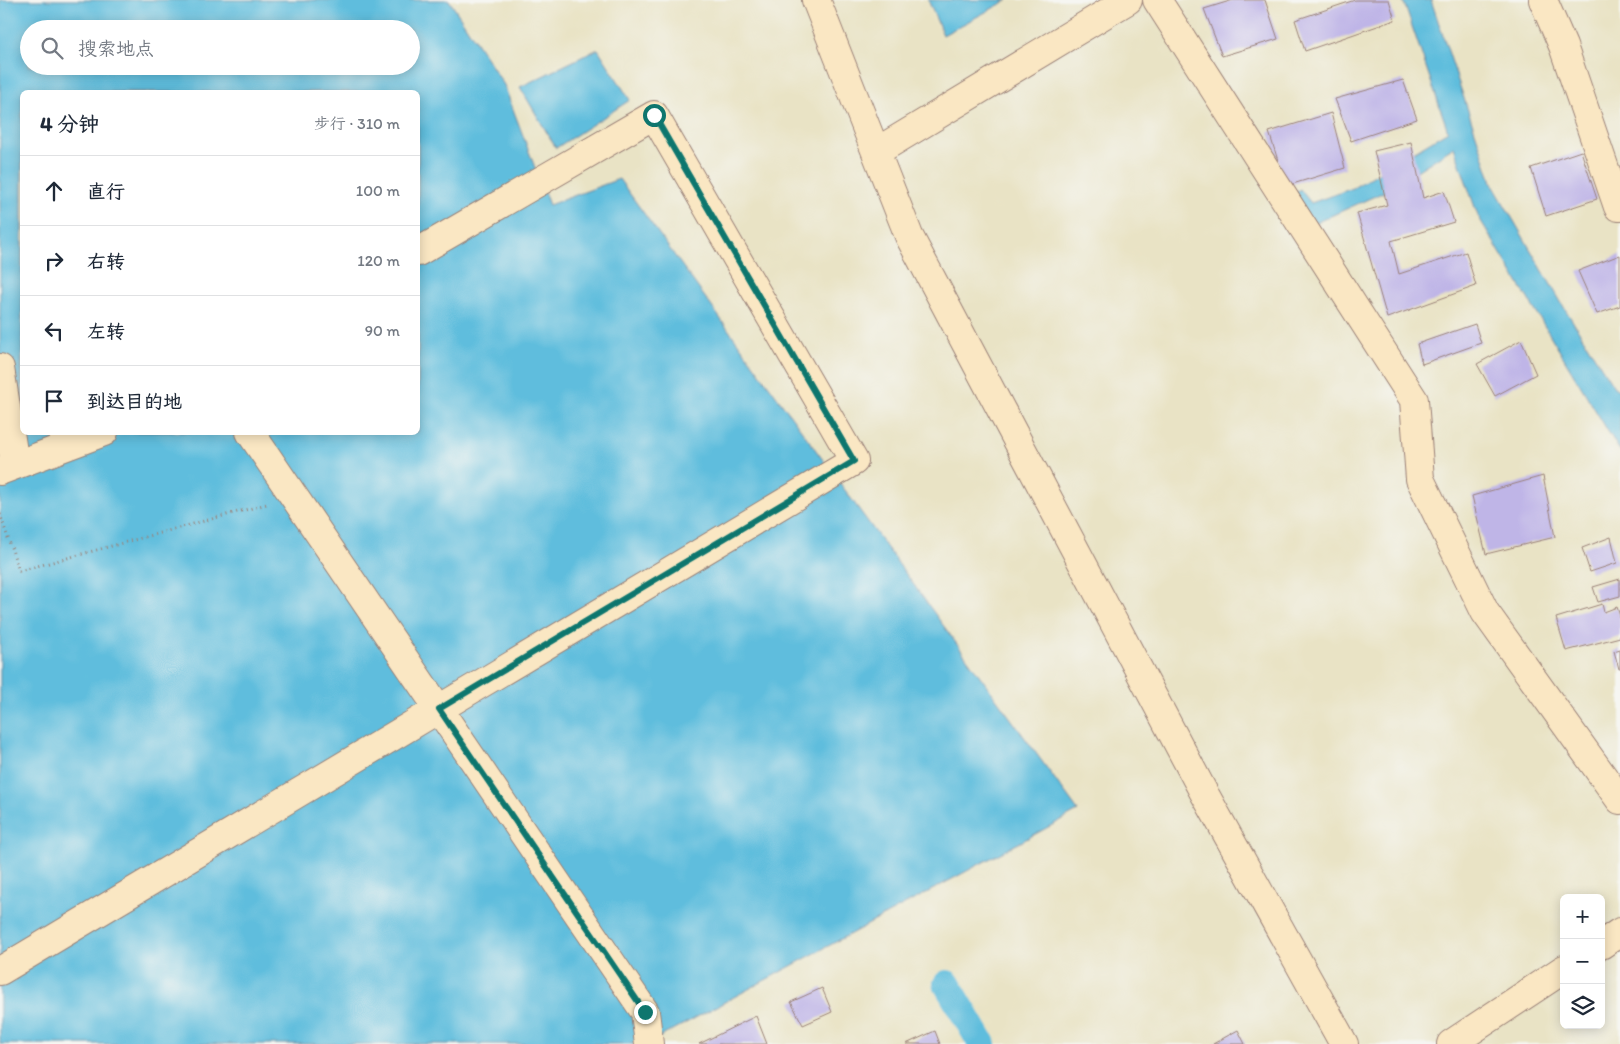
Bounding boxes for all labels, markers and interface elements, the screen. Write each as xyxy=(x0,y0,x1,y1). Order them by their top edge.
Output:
search box xyxy=(20,20,420,75)
icon: search xyxy=(38,34,66,62)
text: 搜索地点 xyxy=(78,37,154,60)
route start xyxy=(643,104,666,127)
text: 4 分钟 xyxy=(40,111,99,136)
text: 步行 · 310 m xyxy=(314,114,400,133)
icon: ahead xyxy=(40,177,68,205)
text: 直行 xyxy=(87,180,125,203)
text: 100 m xyxy=(356,181,400,200)
icon: right xyxy=(40,247,68,275)
text: 右转 xyxy=(87,250,125,273)
text: 120 m xyxy=(357,251,400,270)
icon: left xyxy=(40,317,68,345)
text: 左转 xyxy=(87,320,125,343)
text: 90 m xyxy=(365,321,400,340)
icon: arrive xyxy=(40,387,68,415)
text: 到达目的地 xyxy=(87,390,182,413)
map controls xyxy=(1560,894,1605,1029)
button: + xyxy=(1560,894,1605,939)
button: − xyxy=(1560,939,1605,984)
button: layers xyxy=(1560,984,1605,1029)
route end xyxy=(634,1001,657,1024)

